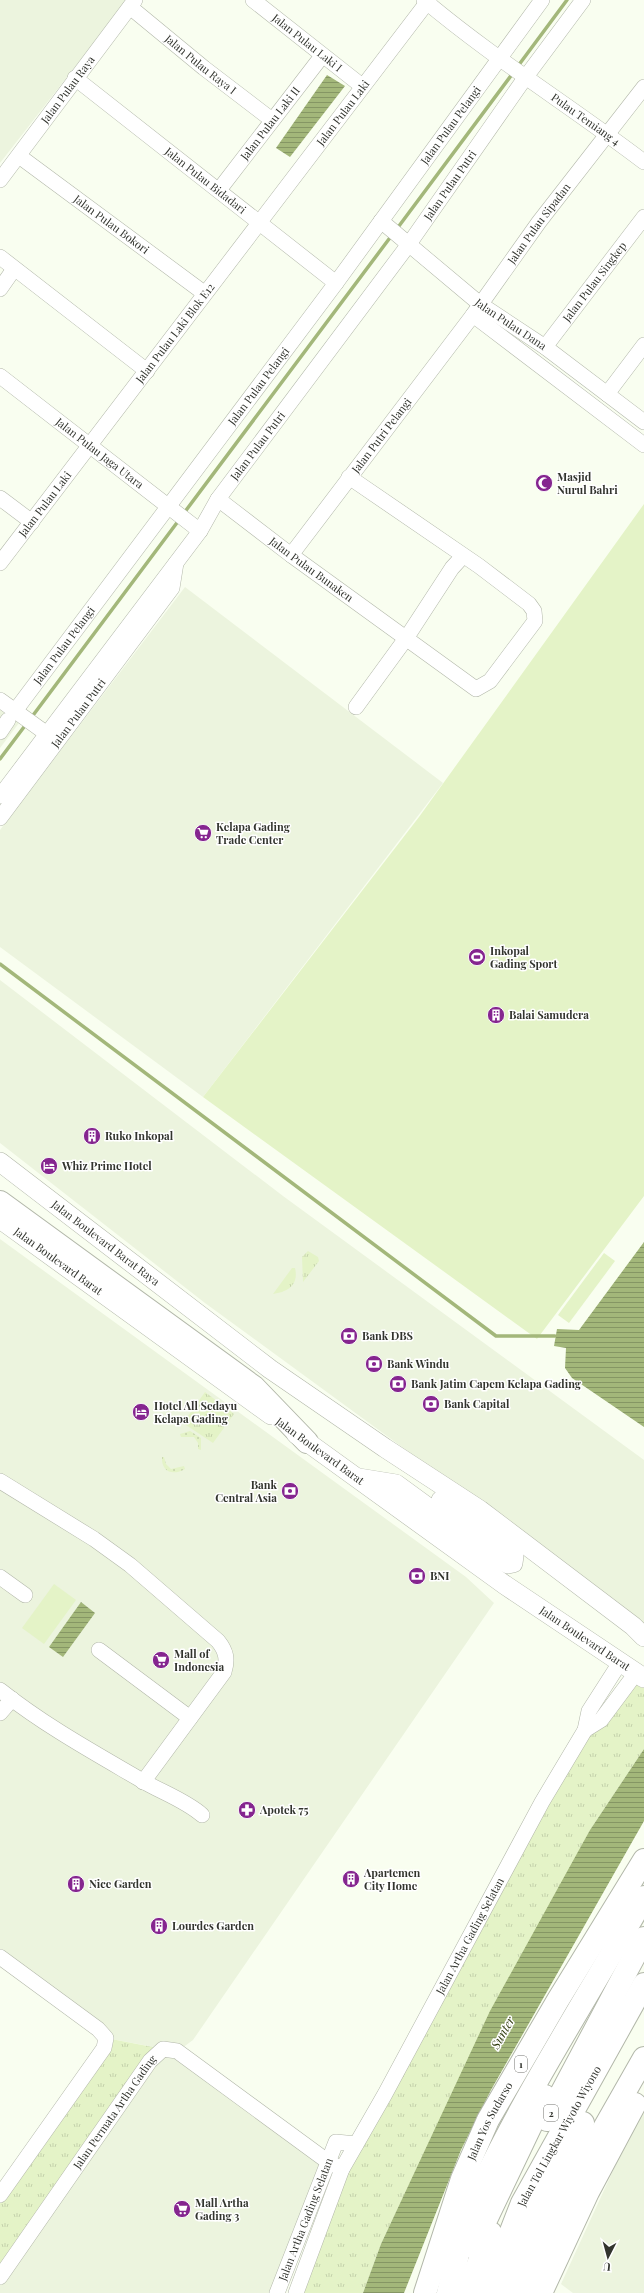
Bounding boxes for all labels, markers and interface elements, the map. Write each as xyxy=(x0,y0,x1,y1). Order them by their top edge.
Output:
street label: Jalan Pulau Laki I xyxy=(269,9,346,75)
street label: Jalan Pulau Raya I xyxy=(161,30,240,97)
street label: Jalan Pulau Raya xyxy=(37,52,98,127)
street label: Jalan Pulau Laki xyxy=(312,77,372,149)
street label: Jalan Pulau Laki II xyxy=(236,83,303,164)
street label: Jalan Pulau Pelangi xyxy=(416,83,484,168)
street label: Pulau Temiang 4 xyxy=(549,89,624,149)
street label: Jalan Pulau Bidadari xyxy=(161,143,250,217)
street label: Jalan Pulau Putri xyxy=(419,147,479,224)
street label: Jalan Pulau Sipadan xyxy=(503,179,574,267)
street label: Jalan Pulau Bokori xyxy=(70,191,152,257)
street label: Jalan Pulau Singkep xyxy=(558,238,630,325)
street label: Jalan Pulau Laki Blok E12 xyxy=(131,280,218,387)
street label: Jalan Pulau Dana xyxy=(471,294,550,353)
street label: Jalan Pulau Pelangi xyxy=(224,344,292,429)
street label: Jalan Putri Pelangi xyxy=(347,395,415,477)
street label: Jalan Pulau Putri xyxy=(226,408,288,484)
street label: Jalan Pulau Jaga Utara xyxy=(52,413,147,492)
street label: Jalan Pulau Laki xyxy=(14,468,74,540)
place label: Masjid Nurul Bahri xyxy=(557,469,618,497)
mosque icon: Masjid Nurul Bahri xyxy=(534,473,554,493)
street label: Jalan Pulau Bunaken xyxy=(266,533,357,605)
street label: Jalan Pulau Pelangi xyxy=(29,603,98,688)
street label: Jalan Pulau Putri xyxy=(47,675,109,751)
place label: Kelapa Gading Trade Center xyxy=(216,819,291,847)
supermarket icon: Kelapa Gading Trade Center xyxy=(193,823,213,843)
place label: Inkopal Gading Sport xyxy=(490,943,558,971)
sports icon: Inkopal Gading Sport xyxy=(467,947,487,967)
building icon: Balai Samudera xyxy=(486,1005,506,1025)
place label: Balai Samudera xyxy=(509,1007,589,1022)
building icon: Ruko Inkopal xyxy=(82,1126,102,1146)
place label: Ruko Inkopal xyxy=(105,1128,174,1143)
hotel icon: Whiz Prime Hotel xyxy=(39,1156,59,1176)
place label: Whiz Prime Hotel xyxy=(61,1158,152,1173)
street label: Jalan Boulevard Barat Raya xyxy=(50,1197,162,1289)
street label: Jalan Boulevard Barat xyxy=(11,1225,105,1297)
bank icon: Bank DBS xyxy=(339,1326,359,1346)
place label: Bank DBS xyxy=(362,1328,413,1343)
bank icon: Bank Windu xyxy=(364,1354,384,1374)
place label: Bank Windu xyxy=(387,1356,450,1371)
bank icon: Bank Jatim Capem Kelapa Gading xyxy=(388,1374,408,1394)
place label: Bank Jatim Capem Kelapa Gading xyxy=(411,1376,582,1391)
bank icon: Bank Capital xyxy=(421,1394,441,1414)
place label: Bank Capital xyxy=(444,1396,510,1411)
place label: Hotel All Sedayu Kelapa Gading xyxy=(154,1398,237,1426)
hotel icon: Hotel All Sedayu Kelapa Gading xyxy=(131,1402,151,1422)
street label: Jalan Boulevard Barat xyxy=(272,1413,368,1488)
place label: Bank Central Asia xyxy=(215,1477,278,1505)
bank icon: Bank Central Asia xyxy=(280,1481,300,1501)
bank icon: BNI xyxy=(407,1566,427,1586)
place label: BNI xyxy=(430,1568,449,1583)
street label: Jalan Boulevard Barat xyxy=(536,1602,633,1674)
place label: Mall of Indonesia xyxy=(174,1646,225,1674)
supermarket icon: Mall of Indonesia xyxy=(151,1650,171,1670)
pharmacy icon: Apotek 75 xyxy=(237,1800,257,1820)
place label: Apotek 75 xyxy=(259,1802,309,1817)
place label: Apartemen City Home xyxy=(363,1865,421,1893)
building icon: Apartemen City Home xyxy=(341,1869,361,1889)
building icon: Nice Garden xyxy=(66,1874,86,1894)
street label: Jalan Artha Gading Selatan xyxy=(431,1874,507,1998)
place label: Nice Garden xyxy=(89,1876,152,1891)
building icon: Lourdes Garden xyxy=(149,1916,169,1936)
place label: Lourdes Garden xyxy=(172,1918,254,1933)
water label: Sunter xyxy=(486,2013,518,2052)
street label: Jalan Permata Artha Gading xyxy=(69,2051,159,2173)
road number: 1 xyxy=(515,2056,527,2072)
street label: Jalan Tol Lingkar Wiyoto Wiyono xyxy=(513,2063,604,2209)
street label: Jalan Yos Sudarso xyxy=(463,2079,516,2163)
road number: 2 xyxy=(544,2105,558,2121)
street label: Jalan Artha Gading Selatan xyxy=(274,2155,336,2284)
place label: Mall Artha Gading 3 xyxy=(195,2195,249,2223)
supermarket icon: Mall Artha Gading 3 xyxy=(172,2199,192,2219)
north arrow xyxy=(588,2237,628,2277)
text: U xyxy=(602,2260,611,2275)

